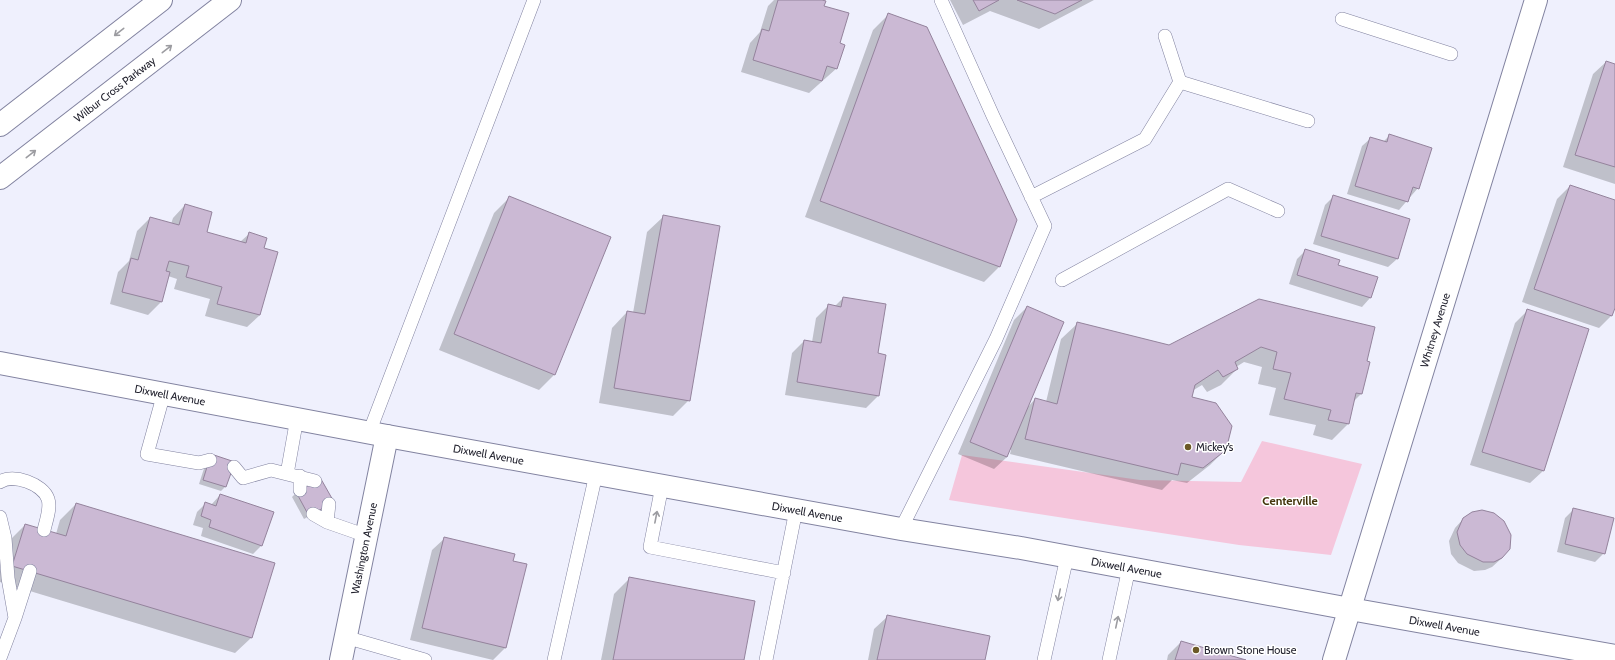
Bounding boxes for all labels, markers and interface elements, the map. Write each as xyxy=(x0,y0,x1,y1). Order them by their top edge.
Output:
one-way arrow xyxy=(114,28,125,37)
one-way arrow xyxy=(161,44,172,53)
street label: Wilbur Cross Parkway xyxy=(71,53,159,125)
one-way arrow xyxy=(25,150,36,158)
street label: Whitney Avenue xyxy=(1417,291,1453,369)
street label: Dixwell Avenue xyxy=(133,382,207,409)
place label: Mickey’s xyxy=(1196,440,1234,454)
street label: Dixwell Avenue xyxy=(452,441,525,468)
marker: Mickey’s xyxy=(1183,442,1193,452)
district label: Centerville xyxy=(1262,493,1318,508)
street label: Dixwell Avenue xyxy=(771,499,844,525)
street label: Washington Avenue xyxy=(348,501,380,595)
one-way arrow xyxy=(653,510,661,523)
street label: Dixwell Avenue xyxy=(1090,554,1163,581)
one-way arrow xyxy=(1054,588,1062,601)
street label: Dixwell Avenue xyxy=(1408,613,1481,639)
one-way arrow xyxy=(1114,616,1122,629)
place label: Brown Stone House xyxy=(1204,643,1297,657)
marker: Brown Stone House xyxy=(1191,645,1201,655)

